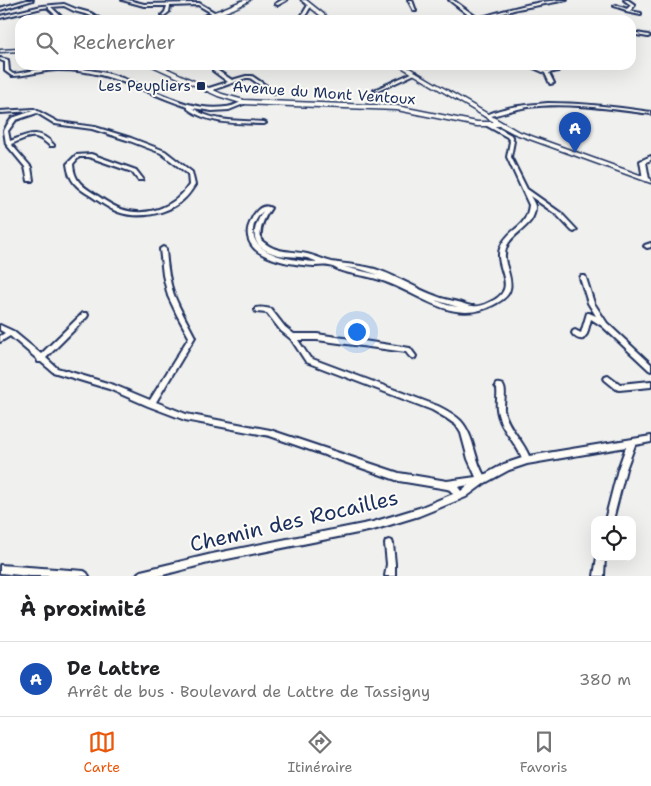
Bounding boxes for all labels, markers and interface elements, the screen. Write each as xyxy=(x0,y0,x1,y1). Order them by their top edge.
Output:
search box xyxy=(15,15,636,70)
icon: search xyxy=(33,29,61,57)
text: Rechercher xyxy=(73,30,176,55)
place label: Les Peupliers xyxy=(98,76,191,96)
street label: Avenue du Mont Ventoux xyxy=(232,77,416,109)
marker: Les Peupliers xyxy=(195,80,207,92)
pin: A xyxy=(559,112,591,153)
your location xyxy=(344,319,370,345)
street label: Chemin des Rocailles xyxy=(187,483,401,559)
map controls xyxy=(591,516,636,561)
button: locate xyxy=(591,516,636,561)
text: À proximité xyxy=(20,595,146,623)
text: De Lattre xyxy=(67,656,161,681)
text: A xyxy=(30,669,42,690)
text: 380 m xyxy=(579,669,631,690)
text: Arrêt de bus · Boulevard de Lattre de Tassigny xyxy=(67,681,430,702)
tab: Carte xyxy=(84,728,120,776)
tab: Itinéraire xyxy=(287,728,352,776)
tab: Favoris xyxy=(520,728,567,776)

